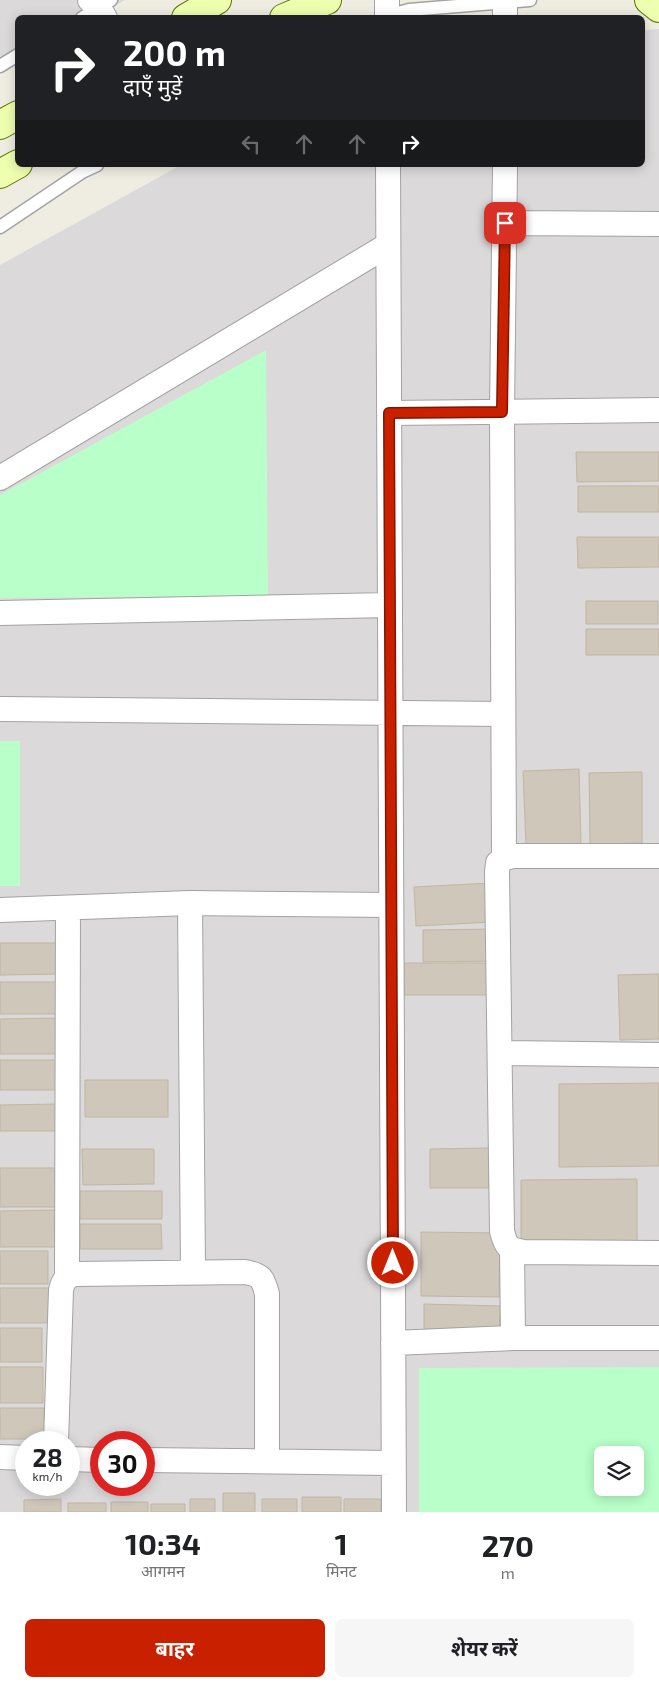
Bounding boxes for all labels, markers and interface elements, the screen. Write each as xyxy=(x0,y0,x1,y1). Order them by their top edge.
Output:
text: 200 m xyxy=(123,31,226,73)
icon: right xyxy=(40,35,105,100)
text: दाएँ मुड़ें xyxy=(123,73,182,99)
icon: left xyxy=(237,130,265,158)
icon: ahead xyxy=(290,130,318,158)
icon: ahead xyxy=(343,130,371,158)
icon: right xyxy=(396,130,424,158)
pin xyxy=(484,202,526,244)
icon: arrive xyxy=(491,209,519,237)
position arrow xyxy=(366,1236,418,1288)
speed limit sign: 30 xyxy=(90,1431,155,1496)
text: 28 xyxy=(32,1442,63,1472)
map controls xyxy=(594,1446,644,1496)
button: layers xyxy=(594,1446,644,1496)
text: km/h xyxy=(33,1469,62,1483)
text: 10:34 xyxy=(125,1525,201,1561)
text: 1 xyxy=(335,1525,348,1561)
text: 270 xyxy=(482,1527,534,1563)
text: आगमन xyxy=(141,1561,185,1580)
text: मिनट xyxy=(326,1561,357,1580)
text: m xyxy=(501,1563,515,1582)
button: बाहर xyxy=(25,1619,325,1677)
button: शेयर करें xyxy=(335,1619,634,1677)

